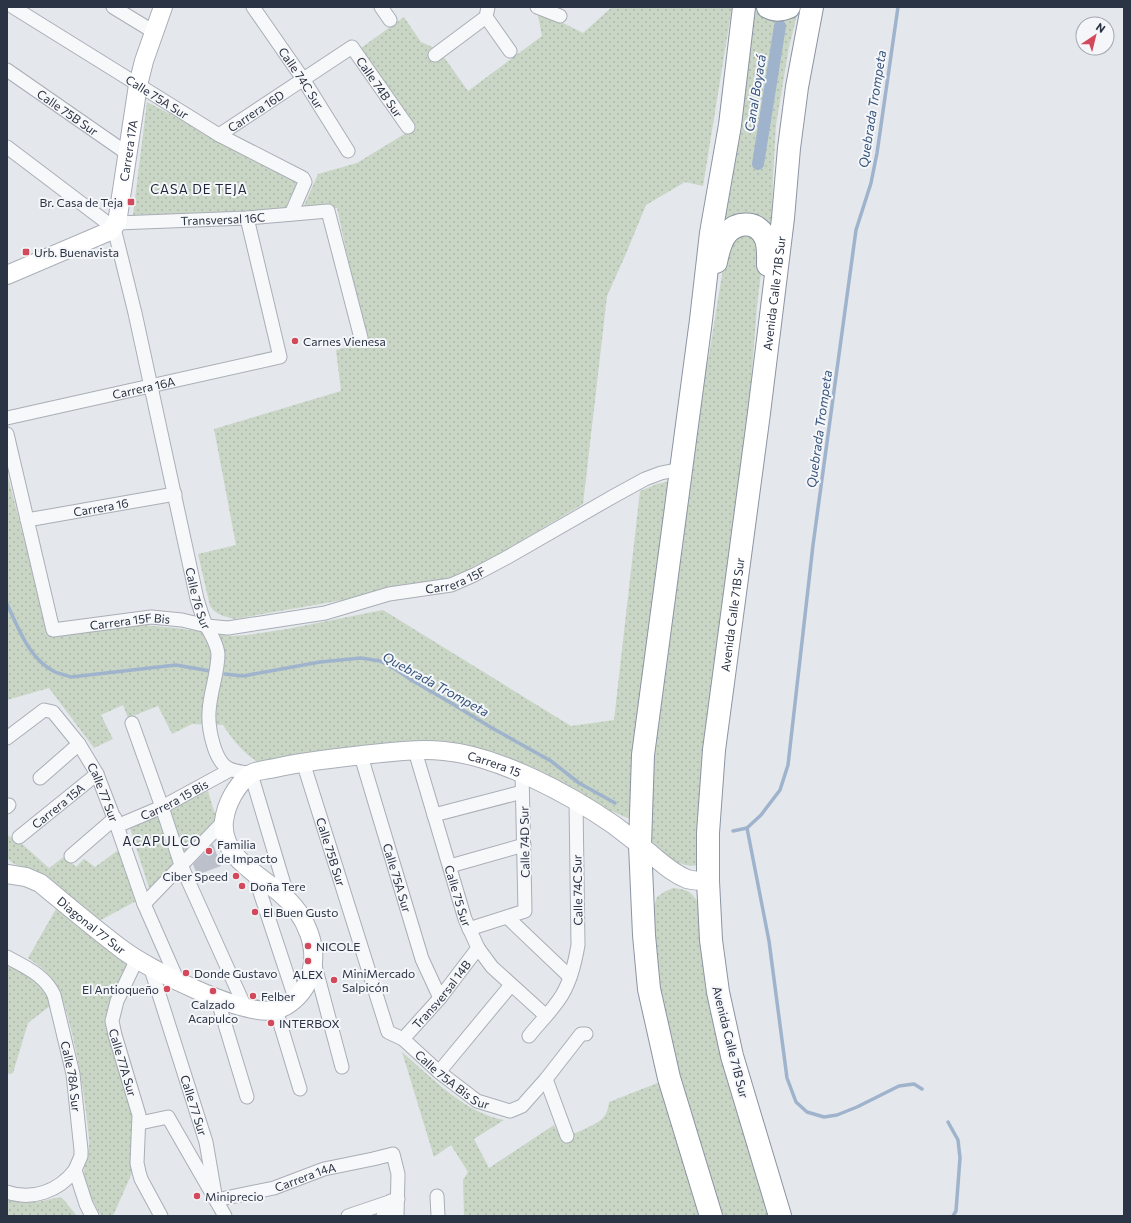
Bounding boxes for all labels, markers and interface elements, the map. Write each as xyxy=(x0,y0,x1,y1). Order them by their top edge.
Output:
north arrow xyxy=(1075,16,1115,56)
text: N xyxy=(1094,20,1108,35)
street label: Calle 74C Sur xyxy=(276,44,327,112)
water label: Quebrada Trompeta xyxy=(855,49,889,169)
water label: Canal Boyacá xyxy=(741,53,769,133)
street label: Calle 74B Sur xyxy=(354,54,406,120)
street label: Calle 75A Sur xyxy=(123,72,192,122)
street label: Calle 75B Sur xyxy=(35,86,101,138)
street label: Carrera 16D xyxy=(225,87,287,134)
street label: Carrera 17A xyxy=(116,119,140,182)
district label: CASA DE TEJA xyxy=(150,181,248,197)
place label: Br. Casa de Teja xyxy=(39,195,123,209)
marker: Br. Casa de Teja xyxy=(126,197,136,207)
street label: Transversal 16C xyxy=(180,209,266,228)
street label: Avenida Calle 71B Sur xyxy=(760,235,788,351)
place label: Urb. Buenavista xyxy=(34,245,119,259)
marker: Urb. Buenavista xyxy=(21,247,31,257)
place label: Carnes Vienesa xyxy=(303,334,386,348)
marker: Carnes Vienesa xyxy=(290,336,300,346)
water label: Quebrada Trompeta xyxy=(803,369,835,489)
street label: Carrera 16A xyxy=(111,374,176,401)
street label: Carrera 16 xyxy=(72,495,130,519)
street label: Avenida Calle 71B Sur xyxy=(718,556,747,672)
street label: Carrera 15F xyxy=(424,563,487,596)
street label: Calle 76 Sur xyxy=(183,566,214,632)
street label: Carrera 15F Bis xyxy=(89,610,171,632)
water label: Quebrada Trompeta xyxy=(380,648,492,720)
street label: Carrera 15 xyxy=(466,748,523,779)
street label: Calle 77 Sur xyxy=(85,760,122,824)
street label: Carrera 15 Bis xyxy=(138,776,210,822)
street label: Carrera 15A xyxy=(29,780,87,831)
street label: Calle 74D Sur xyxy=(516,806,532,878)
street label: Calle 75B Sur xyxy=(314,816,349,888)
district label: ACAPULCO xyxy=(123,833,201,849)
place label: Familia de Impacto xyxy=(217,837,278,865)
street label: Calle 75A Sur xyxy=(381,841,415,914)
marker: Familia de Impacto xyxy=(204,846,214,856)
street label: Calle 74C Sur xyxy=(569,854,585,926)
street label: Calle 75 Sur xyxy=(442,863,474,929)
place label: Ciber Speed xyxy=(162,869,228,883)
marker: Ciber Speed xyxy=(231,871,241,881)
place label: Doña Tere xyxy=(250,879,305,893)
marker: Doña Tere xyxy=(237,881,247,891)
street label: Diagonal 77 Sur xyxy=(55,893,129,957)
place label: El Buen Gusto xyxy=(263,905,338,919)
marker: El Buen Gusto xyxy=(250,907,260,917)
place label: NICOLE xyxy=(316,939,360,953)
marker: NICOLE xyxy=(303,941,313,951)
marker: ALEX xyxy=(303,956,313,966)
street label: Transversal 14B xyxy=(409,957,473,1031)
place label: Donde Gustavo xyxy=(194,966,278,980)
place label: MiniMercado Salpicón xyxy=(342,966,415,994)
place label: ALEX xyxy=(293,967,323,981)
marker: Donde Gustavo xyxy=(181,968,191,978)
marker: MiniMercado Salpicón xyxy=(329,975,339,985)
place label: El Antioqueño xyxy=(82,982,159,996)
marker: El Antioqueño xyxy=(162,984,172,994)
street label: Avenida Calle 71B Sur xyxy=(710,985,752,1100)
marker: Calzado Acapulco xyxy=(208,986,218,996)
place label: Felber xyxy=(261,989,295,1003)
marker: Felber xyxy=(248,991,258,1001)
place label: Calzado Acapulco xyxy=(188,997,238,1025)
place label: INTERBOX xyxy=(279,1016,340,1030)
marker: INTERBOX xyxy=(266,1018,276,1028)
street label: Calle 77A Sur xyxy=(107,1027,140,1098)
street label: Calle 78A Sur xyxy=(58,1040,84,1113)
street label: Calle 75A Bis Sur xyxy=(413,1047,491,1111)
street label: Calle 77 Sur xyxy=(178,1073,211,1137)
street label: Carrera 14A xyxy=(273,1160,337,1194)
place label: Miniprecio xyxy=(205,1189,264,1203)
marker: Miniprecio xyxy=(192,1191,202,1201)

